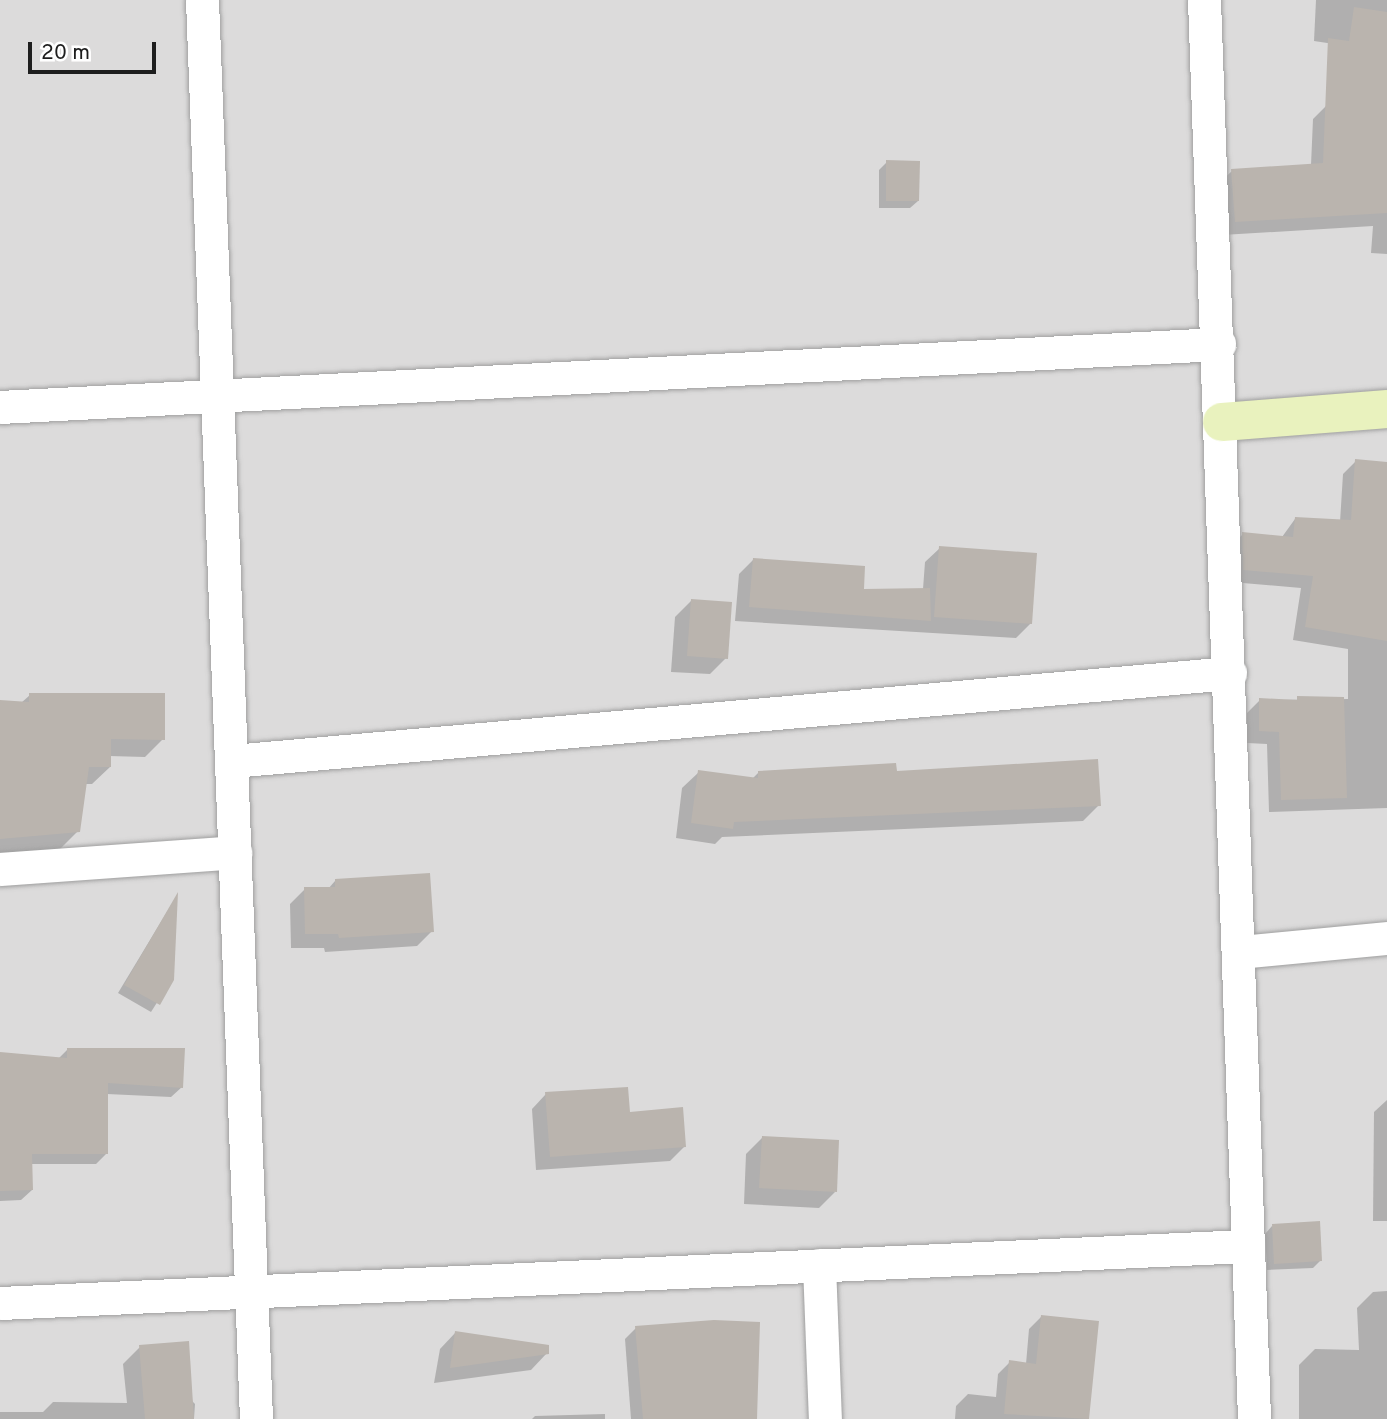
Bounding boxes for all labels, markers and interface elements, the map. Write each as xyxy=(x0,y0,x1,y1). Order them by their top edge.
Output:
scale bar xyxy=(32,28,159,72)
text: 20 m xyxy=(41,40,90,67)

